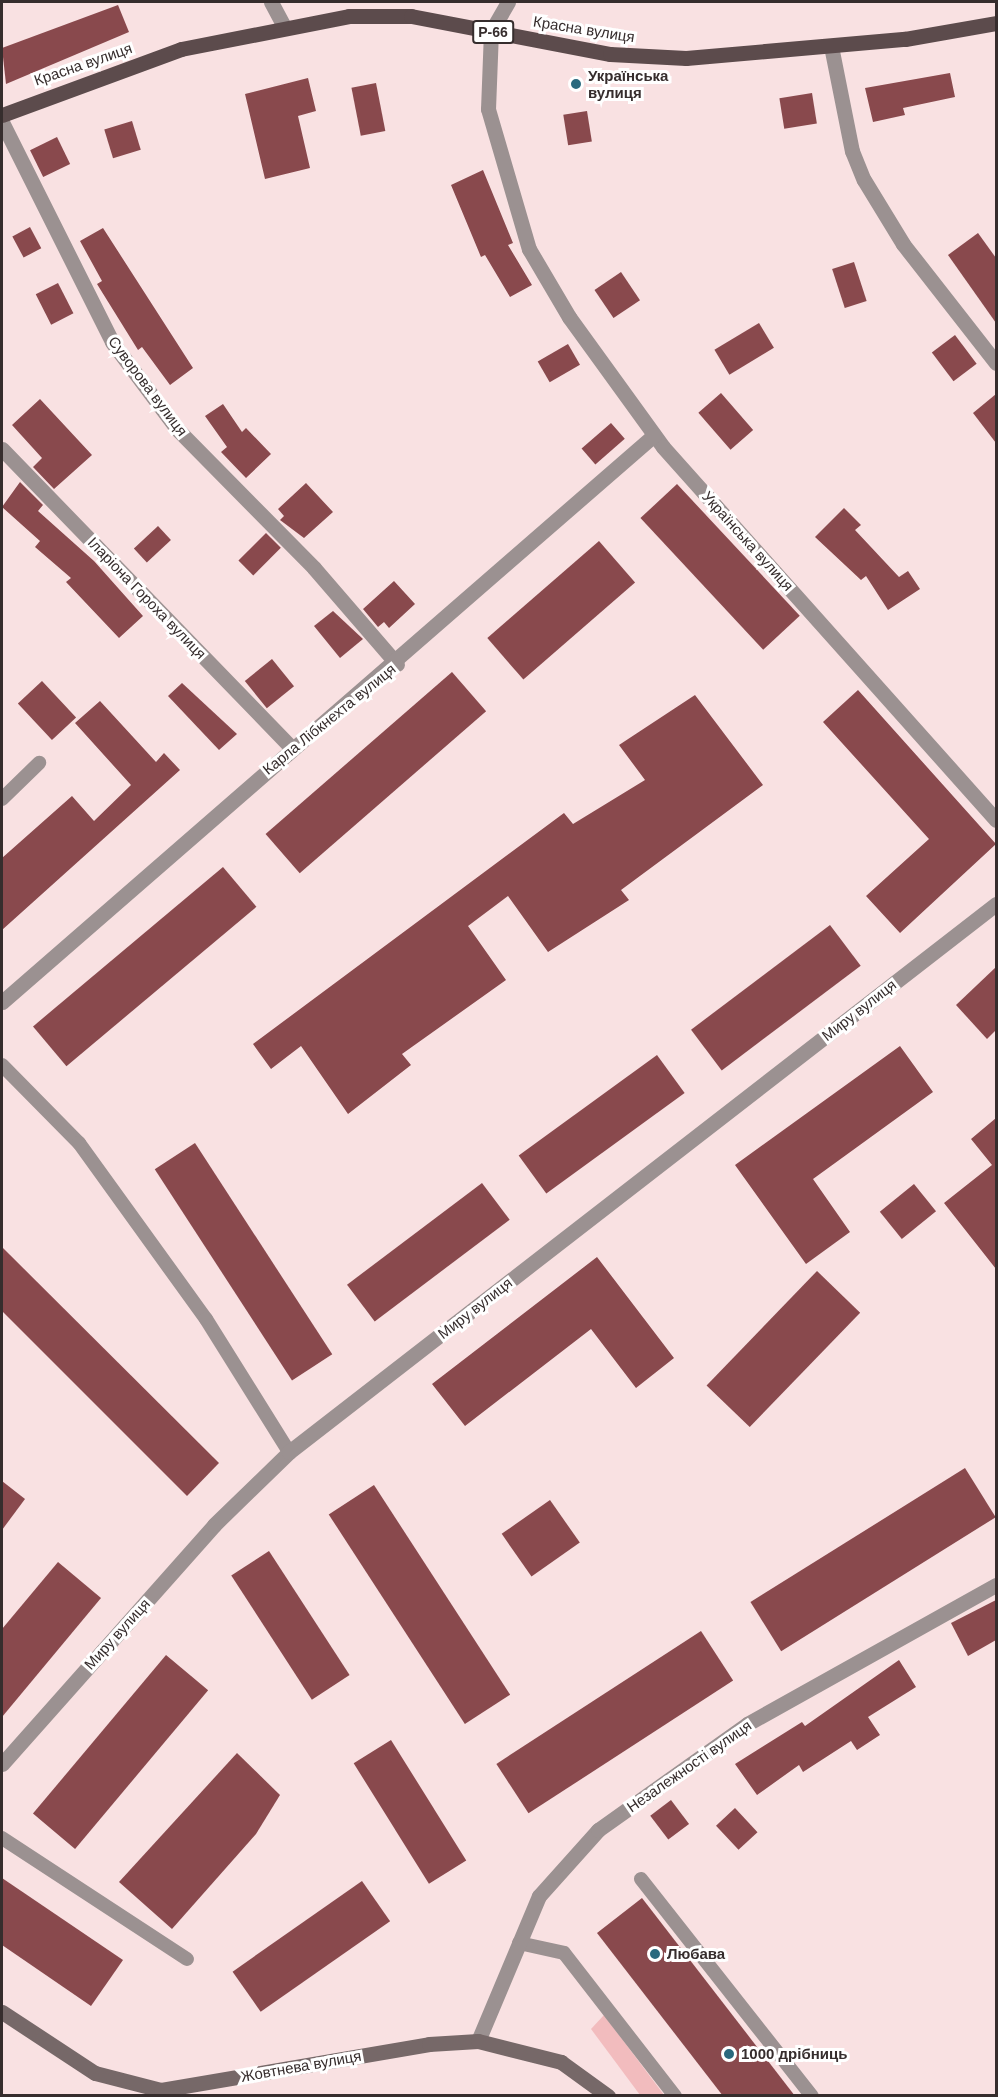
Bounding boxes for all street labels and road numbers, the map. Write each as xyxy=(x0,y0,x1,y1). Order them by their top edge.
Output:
street label: Красна вулиця xyxy=(532,12,636,46)
road number: Р-66 xyxy=(472,21,514,43)
street label: Красна вулиця xyxy=(32,39,134,89)
street label: Суворова вулиця xyxy=(105,333,191,439)
street label: Українська вулиця xyxy=(699,487,797,595)
street label: Іларіона Гороха вулиця xyxy=(84,533,210,663)
street label: Карла Лібкнехта вулиця xyxy=(259,660,399,778)
street label: Миру вулиця xyxy=(818,975,900,1045)
street label: Миру вулиця xyxy=(434,1273,516,1343)
street label: Миру вулиця xyxy=(80,1595,154,1673)
street label: Незалежності вулиця xyxy=(623,1716,755,1816)
street label: Жовтнева вулиця xyxy=(239,2047,363,2085)

